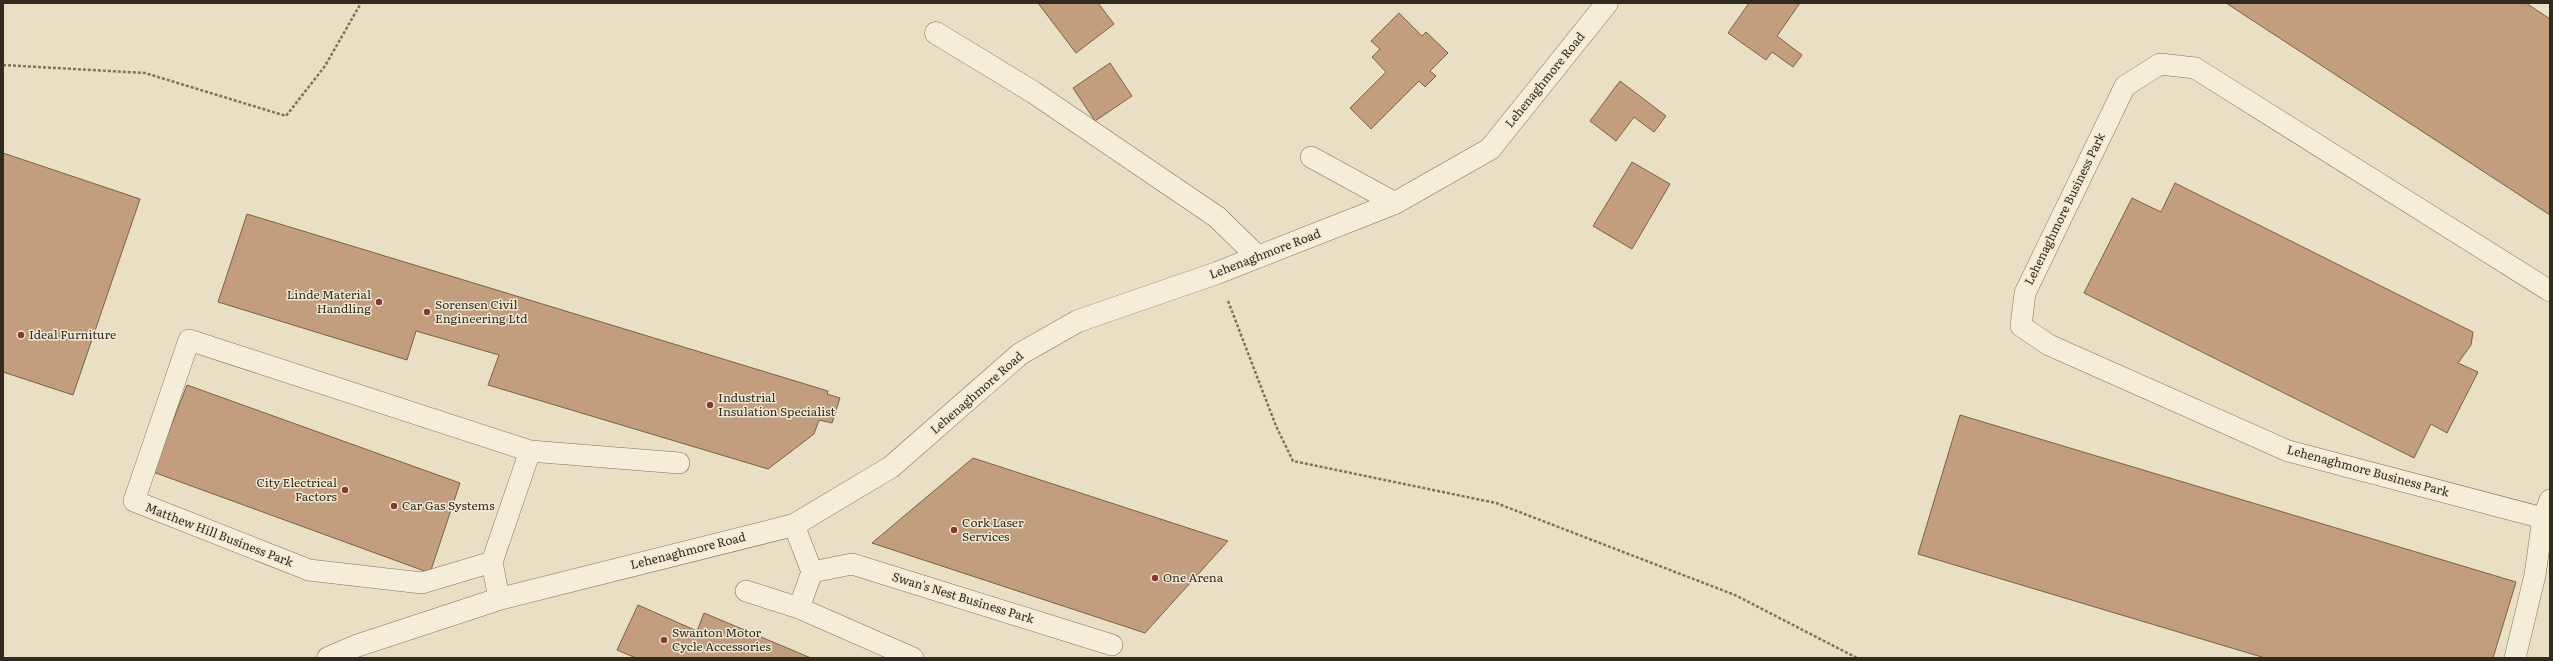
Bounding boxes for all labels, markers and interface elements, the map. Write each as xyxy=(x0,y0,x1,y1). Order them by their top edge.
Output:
street label: Lehenaghmore Road xyxy=(1500,27,1589,131)
street label: Lehenaghmore Business Park xyxy=(2019,129,2109,288)
street label: Lehenaghmore Road xyxy=(1206,223,1324,283)
place label: Linde Material Handling xyxy=(287,285,371,317)
place label: Sorensen Civil Engineering Ltd xyxy=(435,295,528,327)
marker: Linde Material Handling xyxy=(374,297,384,307)
marker: Sorensen Civil Engineering Ltd xyxy=(422,307,432,317)
place label: Ideal Furniture xyxy=(29,325,116,343)
marker: Ideal Furniture xyxy=(16,330,26,340)
street label: Lehenaghmore Road xyxy=(926,346,1027,438)
place label: Industrial Insulation Specialist xyxy=(718,388,836,420)
marker: Industrial Insulation Specialist xyxy=(705,400,715,410)
street label: Lehenaghmore Business Park xyxy=(2285,440,2452,501)
place label: City Electrical Factors xyxy=(256,473,338,505)
marker: City Electrical Factors xyxy=(340,485,350,495)
place label: Car Gas Systems xyxy=(402,496,495,514)
street label: Matthew Hill Business Park xyxy=(143,497,297,571)
marker: Car Gas Systems xyxy=(389,501,399,511)
place label: Cork Laser Services xyxy=(962,513,1024,545)
marker: Cork Laser Services xyxy=(949,525,959,535)
street label: Lehenaghmore Road xyxy=(628,527,748,573)
street label: Swan's Nest Business Park xyxy=(890,567,1037,627)
place label: One Arena xyxy=(1163,568,1224,586)
marker: One Arena xyxy=(1150,573,1160,583)
place label: Swanton Motor Cycle Accessories xyxy=(672,623,771,655)
marker: Swanton Motor Cycle Accessories xyxy=(659,635,669,645)

